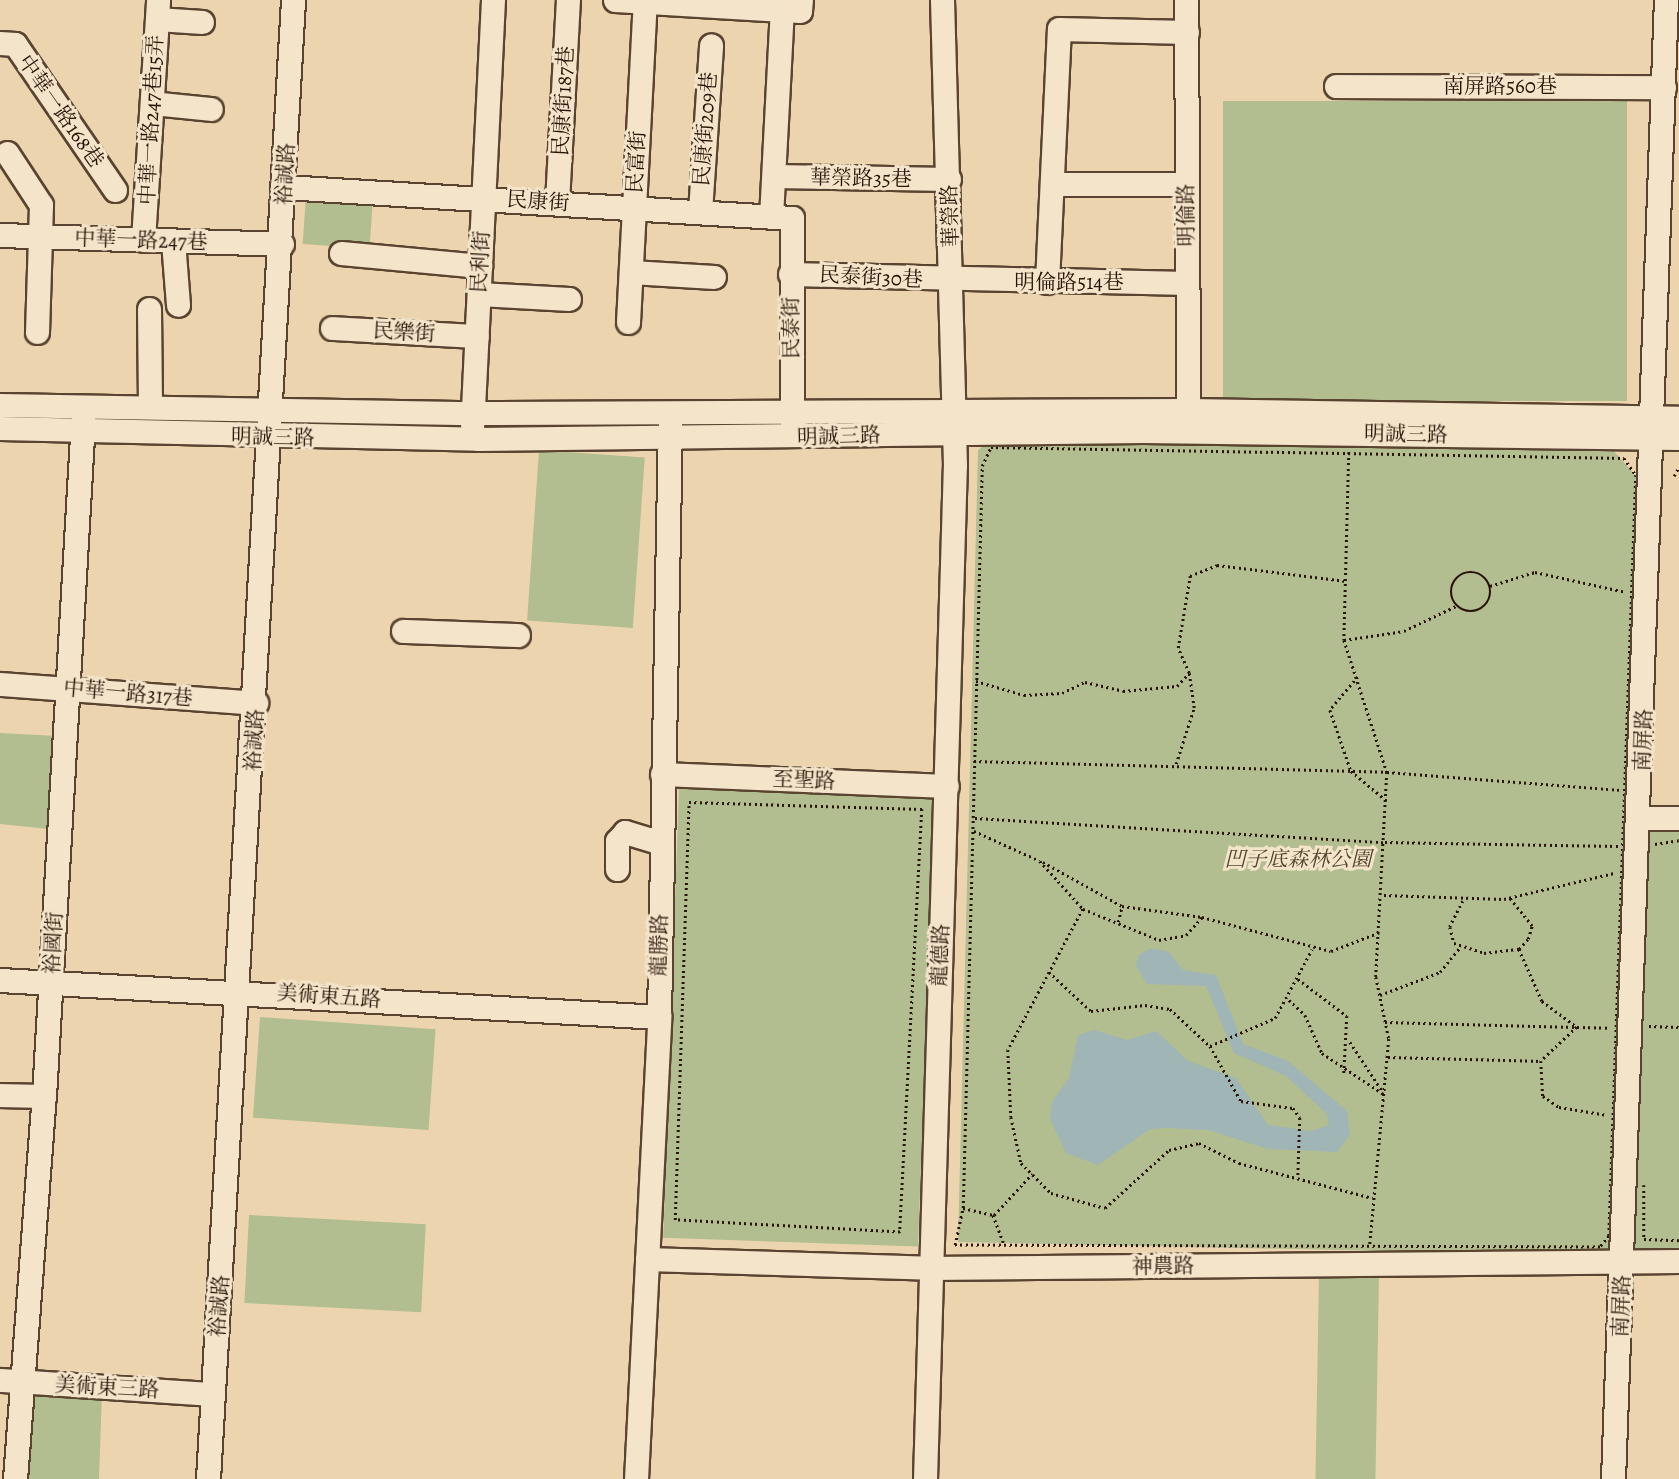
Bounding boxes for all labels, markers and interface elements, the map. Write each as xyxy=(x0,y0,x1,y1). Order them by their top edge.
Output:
street label: 中華一路247巷15弄 xyxy=(134,34,168,206)
street label: 民康街187巷 xyxy=(548,45,578,157)
street label: 中華一路168巷 xyxy=(13,50,109,172)
street label: 民康街209巷 xyxy=(688,71,722,187)
street label: 南屏路560巷 xyxy=(1443,73,1557,99)
street label: 民富街 xyxy=(622,130,650,194)
street label: 裕誠路 xyxy=(271,142,299,206)
street label: 華榮路35巷 xyxy=(810,165,912,191)
street label: 明倫路 xyxy=(1173,183,1199,247)
street label: 華榮路 xyxy=(936,184,964,248)
street label: 民康街 xyxy=(506,186,570,216)
street label: 中華一路247巷 xyxy=(74,225,208,255)
street label: 民利街 xyxy=(466,230,494,294)
street label: 民泰街30巷 xyxy=(818,262,924,292)
street label: 明倫路514巷 xyxy=(1014,269,1124,295)
street label: 民泰街 xyxy=(778,296,804,360)
street label: 民樂街 xyxy=(372,318,436,346)
street label: 明誠三路 xyxy=(1364,421,1448,447)
street label: 明誠三路 xyxy=(797,422,881,450)
street label: 明誠三路 xyxy=(231,424,315,450)
street label: 中華一路317巷 xyxy=(62,675,194,711)
street label: 裕誠路 xyxy=(240,708,268,772)
street label: 南屏路 xyxy=(1629,708,1657,772)
street label: 至聖路 xyxy=(772,766,836,794)
park label: 凹子底森林公園 xyxy=(1225,846,1371,872)
street label: 裕國街 xyxy=(39,911,67,975)
street label: 龍勝路 xyxy=(646,913,672,977)
street label: 龍德路 xyxy=(926,923,954,987)
street label: 美術東五路 xyxy=(276,980,382,1012)
street label: 神農路 xyxy=(1131,1253,1195,1279)
street label: 裕誠路 xyxy=(204,1274,234,1338)
street label: 南屏路 xyxy=(1607,1274,1635,1338)
street label: 美術東三路 xyxy=(54,1372,160,1402)

